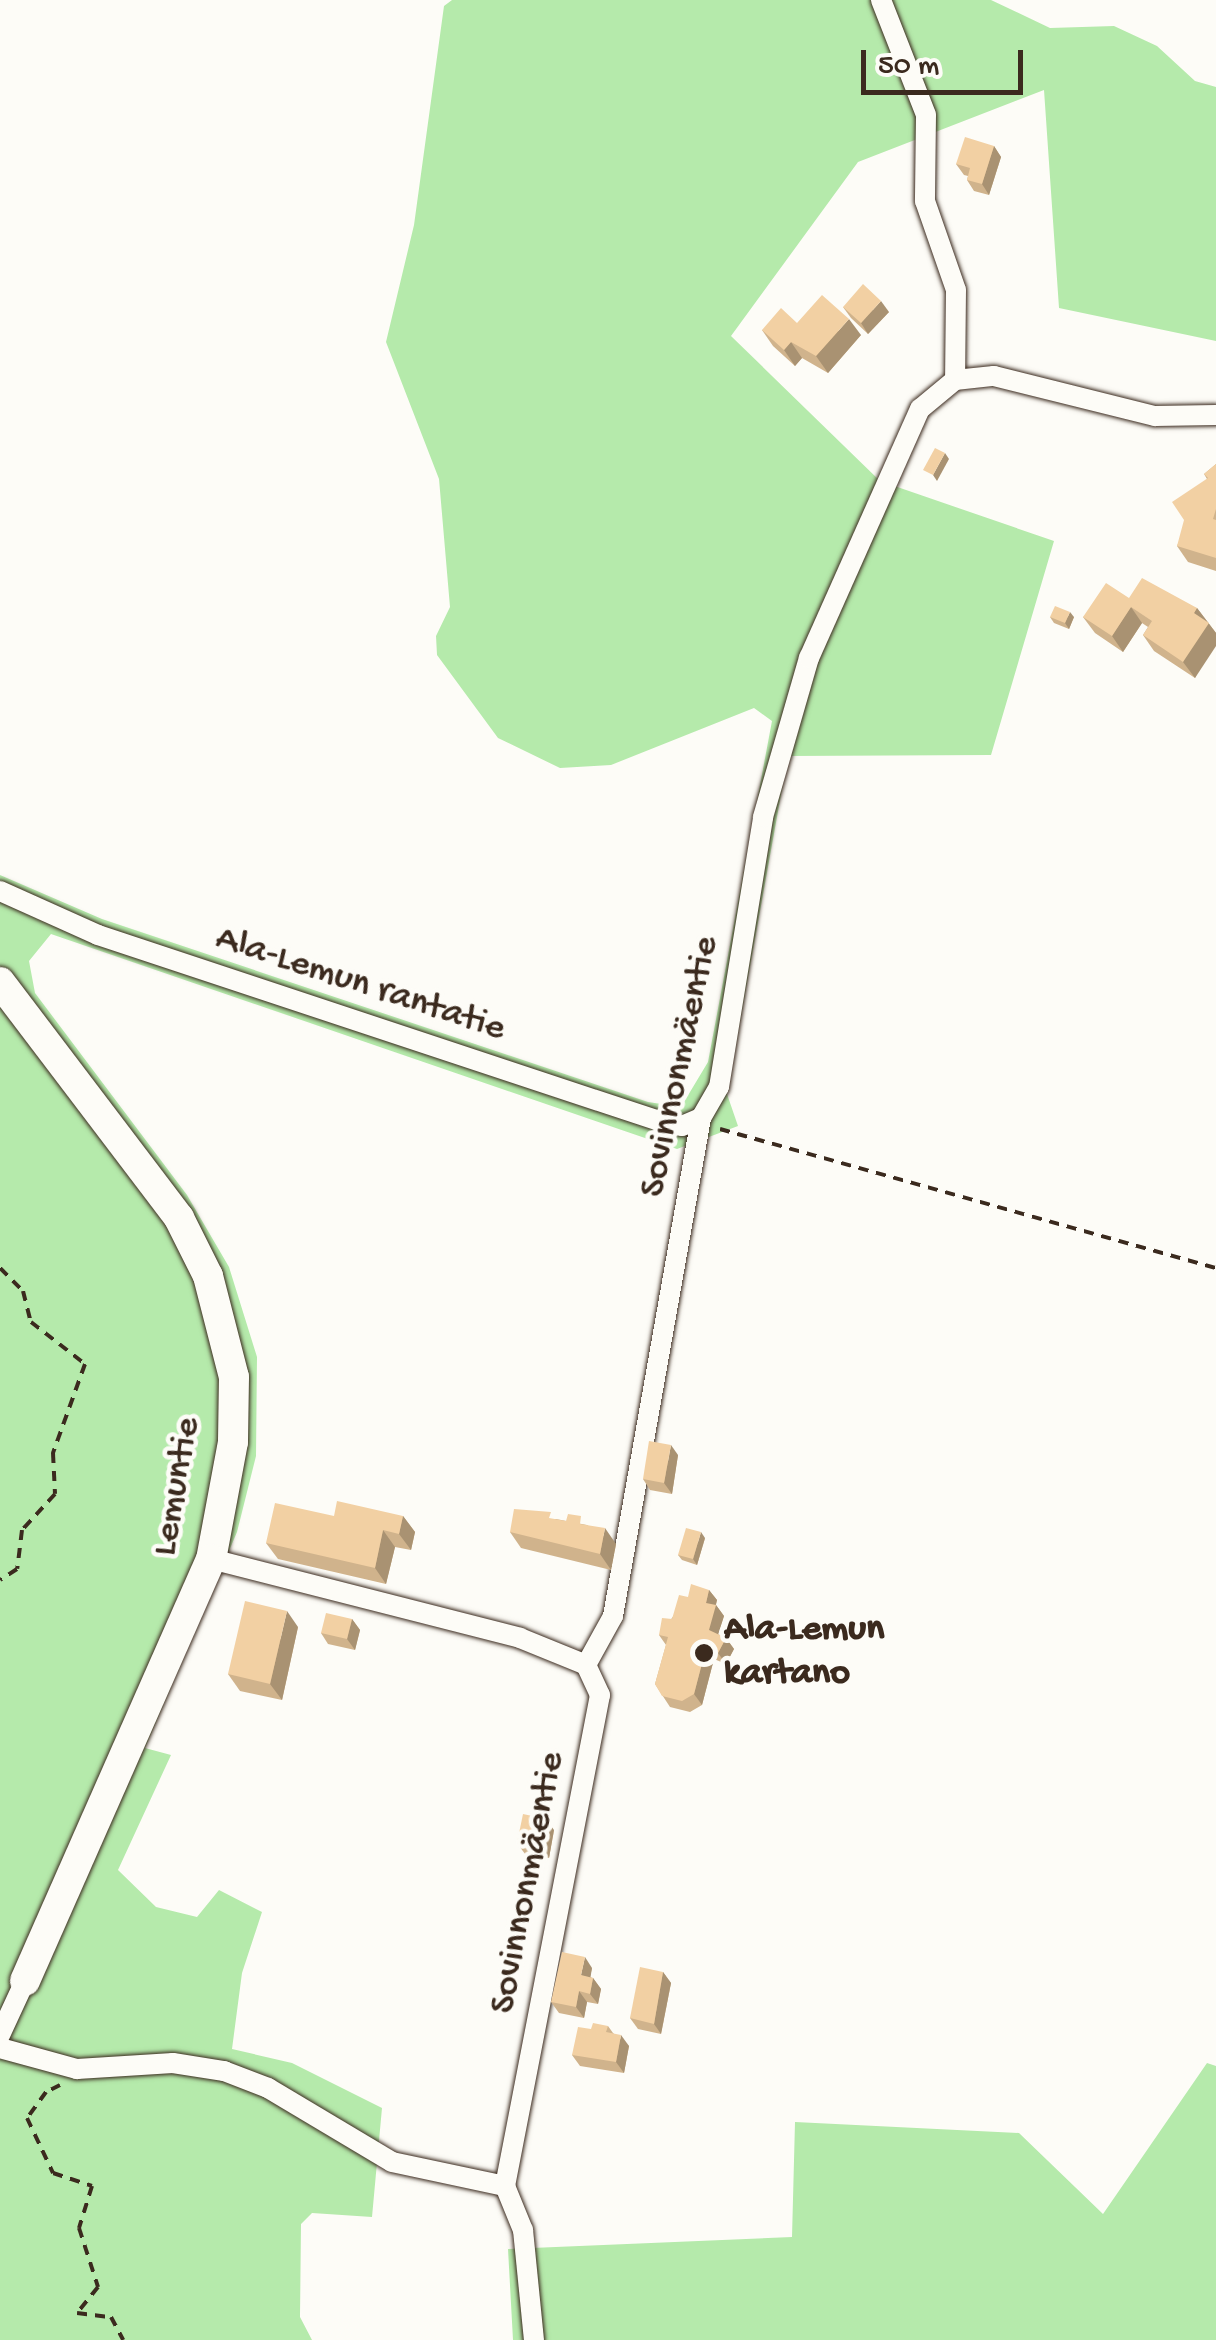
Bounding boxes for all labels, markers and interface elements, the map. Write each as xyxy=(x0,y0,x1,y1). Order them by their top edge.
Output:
scale bar xyxy=(866,30,1028,92)
text: 50 m xyxy=(878,50,939,85)
street label: Ala-Lemun rantatie xyxy=(209,917,511,1053)
street label: Sovinnonmäentie xyxy=(631,932,731,1202)
street label: Lemuntie xyxy=(143,1414,213,1560)
place label: Ala-Lemun kartano xyxy=(724,1608,884,1698)
marker: Ala-Lemun kartano xyxy=(693,1642,715,1664)
street label: Sovinnonmäentie xyxy=(481,1748,577,2018)

